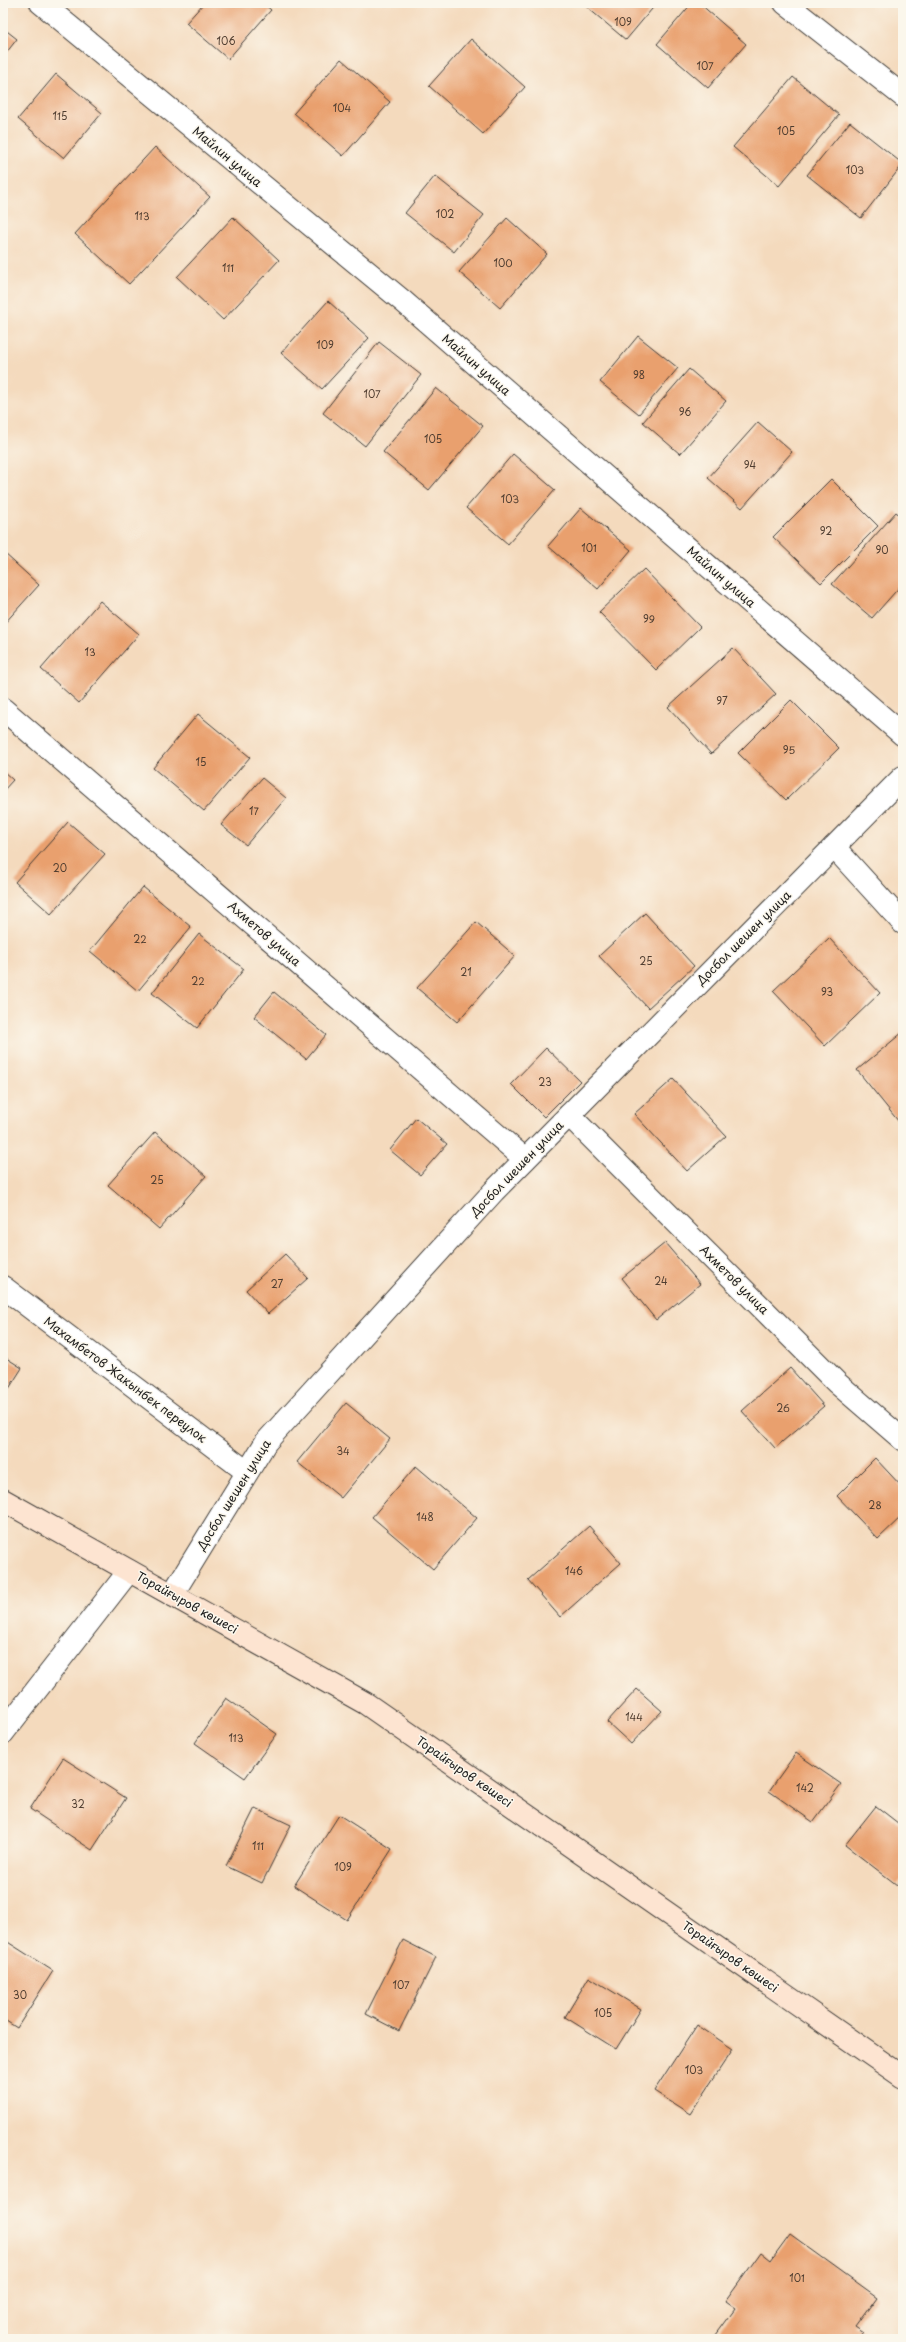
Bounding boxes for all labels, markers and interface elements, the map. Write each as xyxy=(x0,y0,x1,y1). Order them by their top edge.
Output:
house number: 109 xyxy=(614,14,632,29)
house number: 106 xyxy=(217,33,235,48)
house number: 107 xyxy=(696,58,714,73)
house number: 104 xyxy=(333,100,352,115)
house number: 115 xyxy=(53,108,67,123)
street label: Майлин улица xyxy=(189,122,267,191)
house number: 105 xyxy=(777,123,795,138)
house number: 103 xyxy=(846,162,864,177)
house number: 102 xyxy=(436,206,454,221)
house number: 113 xyxy=(134,208,150,223)
house number: 100 xyxy=(493,255,513,270)
house number: 111 xyxy=(222,260,234,275)
street label: Майлин улица xyxy=(438,329,515,399)
house number: 109 xyxy=(316,337,334,352)
house number: 98 xyxy=(633,367,645,382)
house number: 107 xyxy=(363,386,381,401)
house number: 96 xyxy=(679,404,691,419)
house number: 105 xyxy=(424,431,442,446)
house number: 94 xyxy=(744,457,757,472)
house number: 103 xyxy=(501,491,519,506)
house number: 92 xyxy=(820,523,832,538)
house number: 101 xyxy=(581,540,597,555)
street label: Майлин улица xyxy=(683,541,760,611)
house number: 90 xyxy=(875,542,889,557)
house number: 99 xyxy=(643,611,655,626)
house number: 13 xyxy=(84,644,96,659)
house number: 97 xyxy=(716,693,728,708)
house number: 95 xyxy=(783,742,795,757)
house number: 15 xyxy=(196,754,206,769)
house number: 17 xyxy=(249,803,260,818)
house number: 20 xyxy=(53,860,67,875)
street label: Досбол шешен улица xyxy=(691,886,795,989)
street label: Ахметов улица xyxy=(224,896,305,970)
house number: 22 xyxy=(133,931,147,946)
house number: 25 xyxy=(639,953,653,968)
house number: 21 xyxy=(460,964,472,979)
house number: 22 xyxy=(191,973,205,988)
house number: 93 xyxy=(821,984,833,999)
house number: 23 xyxy=(538,1074,552,1089)
street label: Досбол шешен улица xyxy=(465,1116,567,1221)
house number: 25 xyxy=(150,1172,164,1187)
street label: Ахметов улица xyxy=(696,1241,774,1318)
house number: 24 xyxy=(654,1273,668,1288)
house number: 27 xyxy=(271,1276,284,1291)
street label: Махамбетов Жакынбек переулок xyxy=(40,1312,212,1447)
house number: 26 xyxy=(776,1400,790,1415)
street label: Досбол шешен улица xyxy=(191,1435,275,1554)
house number: 34 xyxy=(336,1443,350,1458)
house number: 28 xyxy=(868,1497,882,1512)
house number: 148 xyxy=(416,1509,434,1524)
house number: 146 xyxy=(565,1563,583,1578)
street label: Торайғыров көшесі xyxy=(133,1567,242,1638)
house number: 144 xyxy=(625,1709,643,1724)
house number: 113 xyxy=(228,1730,244,1745)
street label: Торайғыров көшесі xyxy=(413,1731,516,1811)
house number: 142 xyxy=(796,1780,814,1795)
house number: 32 xyxy=(71,1796,85,1811)
house number: 111 xyxy=(252,1838,264,1853)
house number: 109 xyxy=(334,1859,352,1874)
street label: Торайғыров көшесі xyxy=(679,1916,782,1996)
house number: 107 xyxy=(392,1977,410,1992)
house number: 30 xyxy=(13,1987,27,2002)
house number: 105 xyxy=(594,2005,612,2020)
house number: 103 xyxy=(685,2062,703,2077)
house number: 101 xyxy=(789,2270,805,2285)

